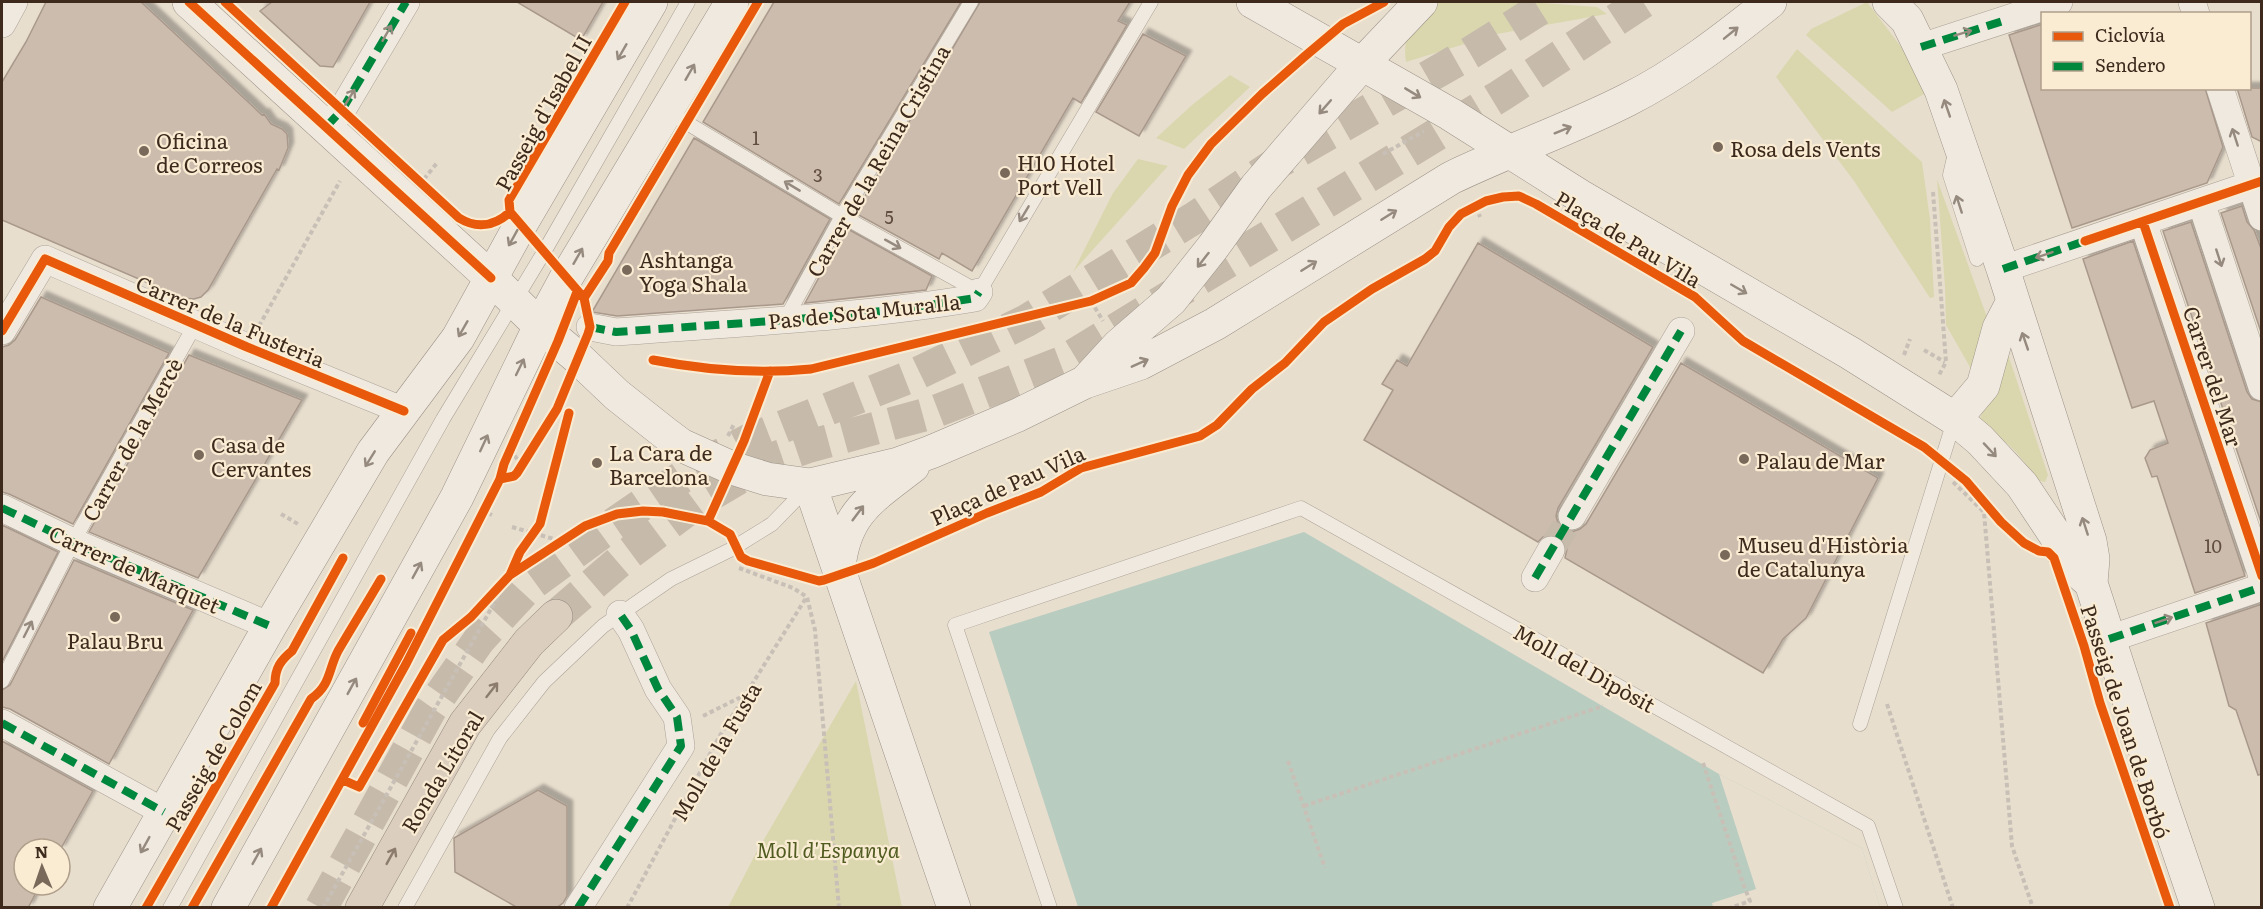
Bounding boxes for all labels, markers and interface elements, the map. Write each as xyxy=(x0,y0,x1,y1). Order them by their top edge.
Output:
legend xyxy=(2041,12,2251,90)
text: Ciclovía xyxy=(2095,21,2165,48)
one-way arrow xyxy=(382,25,394,42)
one-way arrow xyxy=(1723,27,1739,40)
one-way arrow xyxy=(1953,27,1972,38)
street label: Passeig d'Isabel II xyxy=(486,28,598,196)
street label: Carrer de la Reina Cristina xyxy=(798,37,957,282)
one-way arrow xyxy=(616,43,628,60)
text: Sendero xyxy=(2095,51,2166,78)
one-way arrow xyxy=(685,64,697,81)
one-way arrow xyxy=(1404,87,1421,99)
one-way arrow xyxy=(343,89,356,106)
one-way arrow xyxy=(1318,99,1331,115)
one-way arrow xyxy=(1941,99,1952,118)
place label: Oficina de Correos xyxy=(156,124,263,179)
house number: 1 xyxy=(752,124,760,151)
one-way arrow xyxy=(1553,124,1571,135)
one-way arrow xyxy=(2229,128,2240,147)
place label: Rosa dels Vents xyxy=(1730,132,1880,163)
marker: Rosa dels Vents xyxy=(1711,140,1725,154)
marker: Oficina de Correos xyxy=(137,144,151,158)
place label: H10 Hotel Port Vell xyxy=(1017,146,1115,201)
house number: 3 xyxy=(813,161,823,188)
marker: H10 Hotel Port Vell xyxy=(998,166,1012,180)
one-way arrow xyxy=(784,179,801,191)
street label: Plaça de Pau Vila xyxy=(1550,182,1709,294)
one-way arrow xyxy=(1953,195,1964,214)
house number: 5 xyxy=(884,203,894,230)
one-way arrow xyxy=(1018,205,1030,222)
one-way arrow xyxy=(1380,209,1397,221)
one-way arrow xyxy=(507,229,518,247)
one-way arrow xyxy=(884,239,902,250)
place label: Ashtanga Yoga Shala xyxy=(639,243,748,298)
one-way arrow xyxy=(572,248,584,265)
one-way arrow xyxy=(2214,248,2225,267)
one-way arrow xyxy=(2035,251,2054,262)
one-way arrow xyxy=(1197,252,1210,268)
one-way arrow xyxy=(1300,260,1317,272)
marker: Ashtanga Yoga Shala xyxy=(620,263,634,277)
street label: Carrer de la Fusteria xyxy=(132,266,331,374)
one-way arrow xyxy=(1730,283,1747,295)
street label: Pas de Sota Muralla xyxy=(766,284,963,336)
street label: Carrer del Mar xyxy=(2177,302,2251,450)
one-way arrow xyxy=(457,320,469,337)
one-way arrow xyxy=(2019,331,2030,350)
street label: Carrer de la Mercè xyxy=(73,352,189,526)
one-way arrow xyxy=(1131,356,1149,367)
one-way arrow xyxy=(514,359,526,377)
place label: Casa de Cervantes xyxy=(211,428,311,483)
one-way arrow xyxy=(479,434,490,452)
place label: La Cara de Barcelona xyxy=(609,436,713,491)
street label: Plaça de Pau Vila xyxy=(925,436,1090,532)
one-way arrow xyxy=(1983,443,1997,458)
place label: Palau de Mar xyxy=(1756,444,1885,475)
marker: Casa de Cervantes xyxy=(192,448,206,462)
one-way arrow xyxy=(363,450,375,467)
marker: Palau de Mar xyxy=(1737,452,1751,466)
marker: La Cara de Barcelona xyxy=(590,456,604,470)
one-way arrow xyxy=(852,506,865,522)
street label: Carrer de Marquet xyxy=(45,516,226,620)
one-way arrow xyxy=(2079,517,2090,536)
place label: Museu d'Història de Catalunya xyxy=(1737,528,1909,583)
house number: 10 xyxy=(2204,532,2222,559)
marker: Museu d'Història de Catalunya xyxy=(1718,548,1732,562)
one-way arrow xyxy=(412,562,423,580)
street label: Passeig de Joan de Borbó xyxy=(2074,600,2180,842)
marker: Palau Bru xyxy=(108,610,122,624)
one-way arrow xyxy=(2154,613,2173,624)
street label: Moll del Dipòsit xyxy=(1509,615,1662,719)
one-way arrow xyxy=(22,621,34,638)
place label: Palau Bru xyxy=(67,624,163,655)
street label: Passeig de Colom xyxy=(156,674,268,836)
street label: Moll de la Fusta xyxy=(663,675,768,826)
one-way arrow xyxy=(346,678,358,695)
one-way arrow xyxy=(485,682,498,698)
street label: Ronda Litoral xyxy=(392,704,490,838)
park label: Moll d'Espanya xyxy=(756,833,900,864)
one-way arrow xyxy=(139,836,151,853)
north arrow xyxy=(12,837,72,897)
text: N xyxy=(34,839,49,863)
one-way arrow xyxy=(251,848,263,865)
one-way arrow xyxy=(386,848,397,866)

